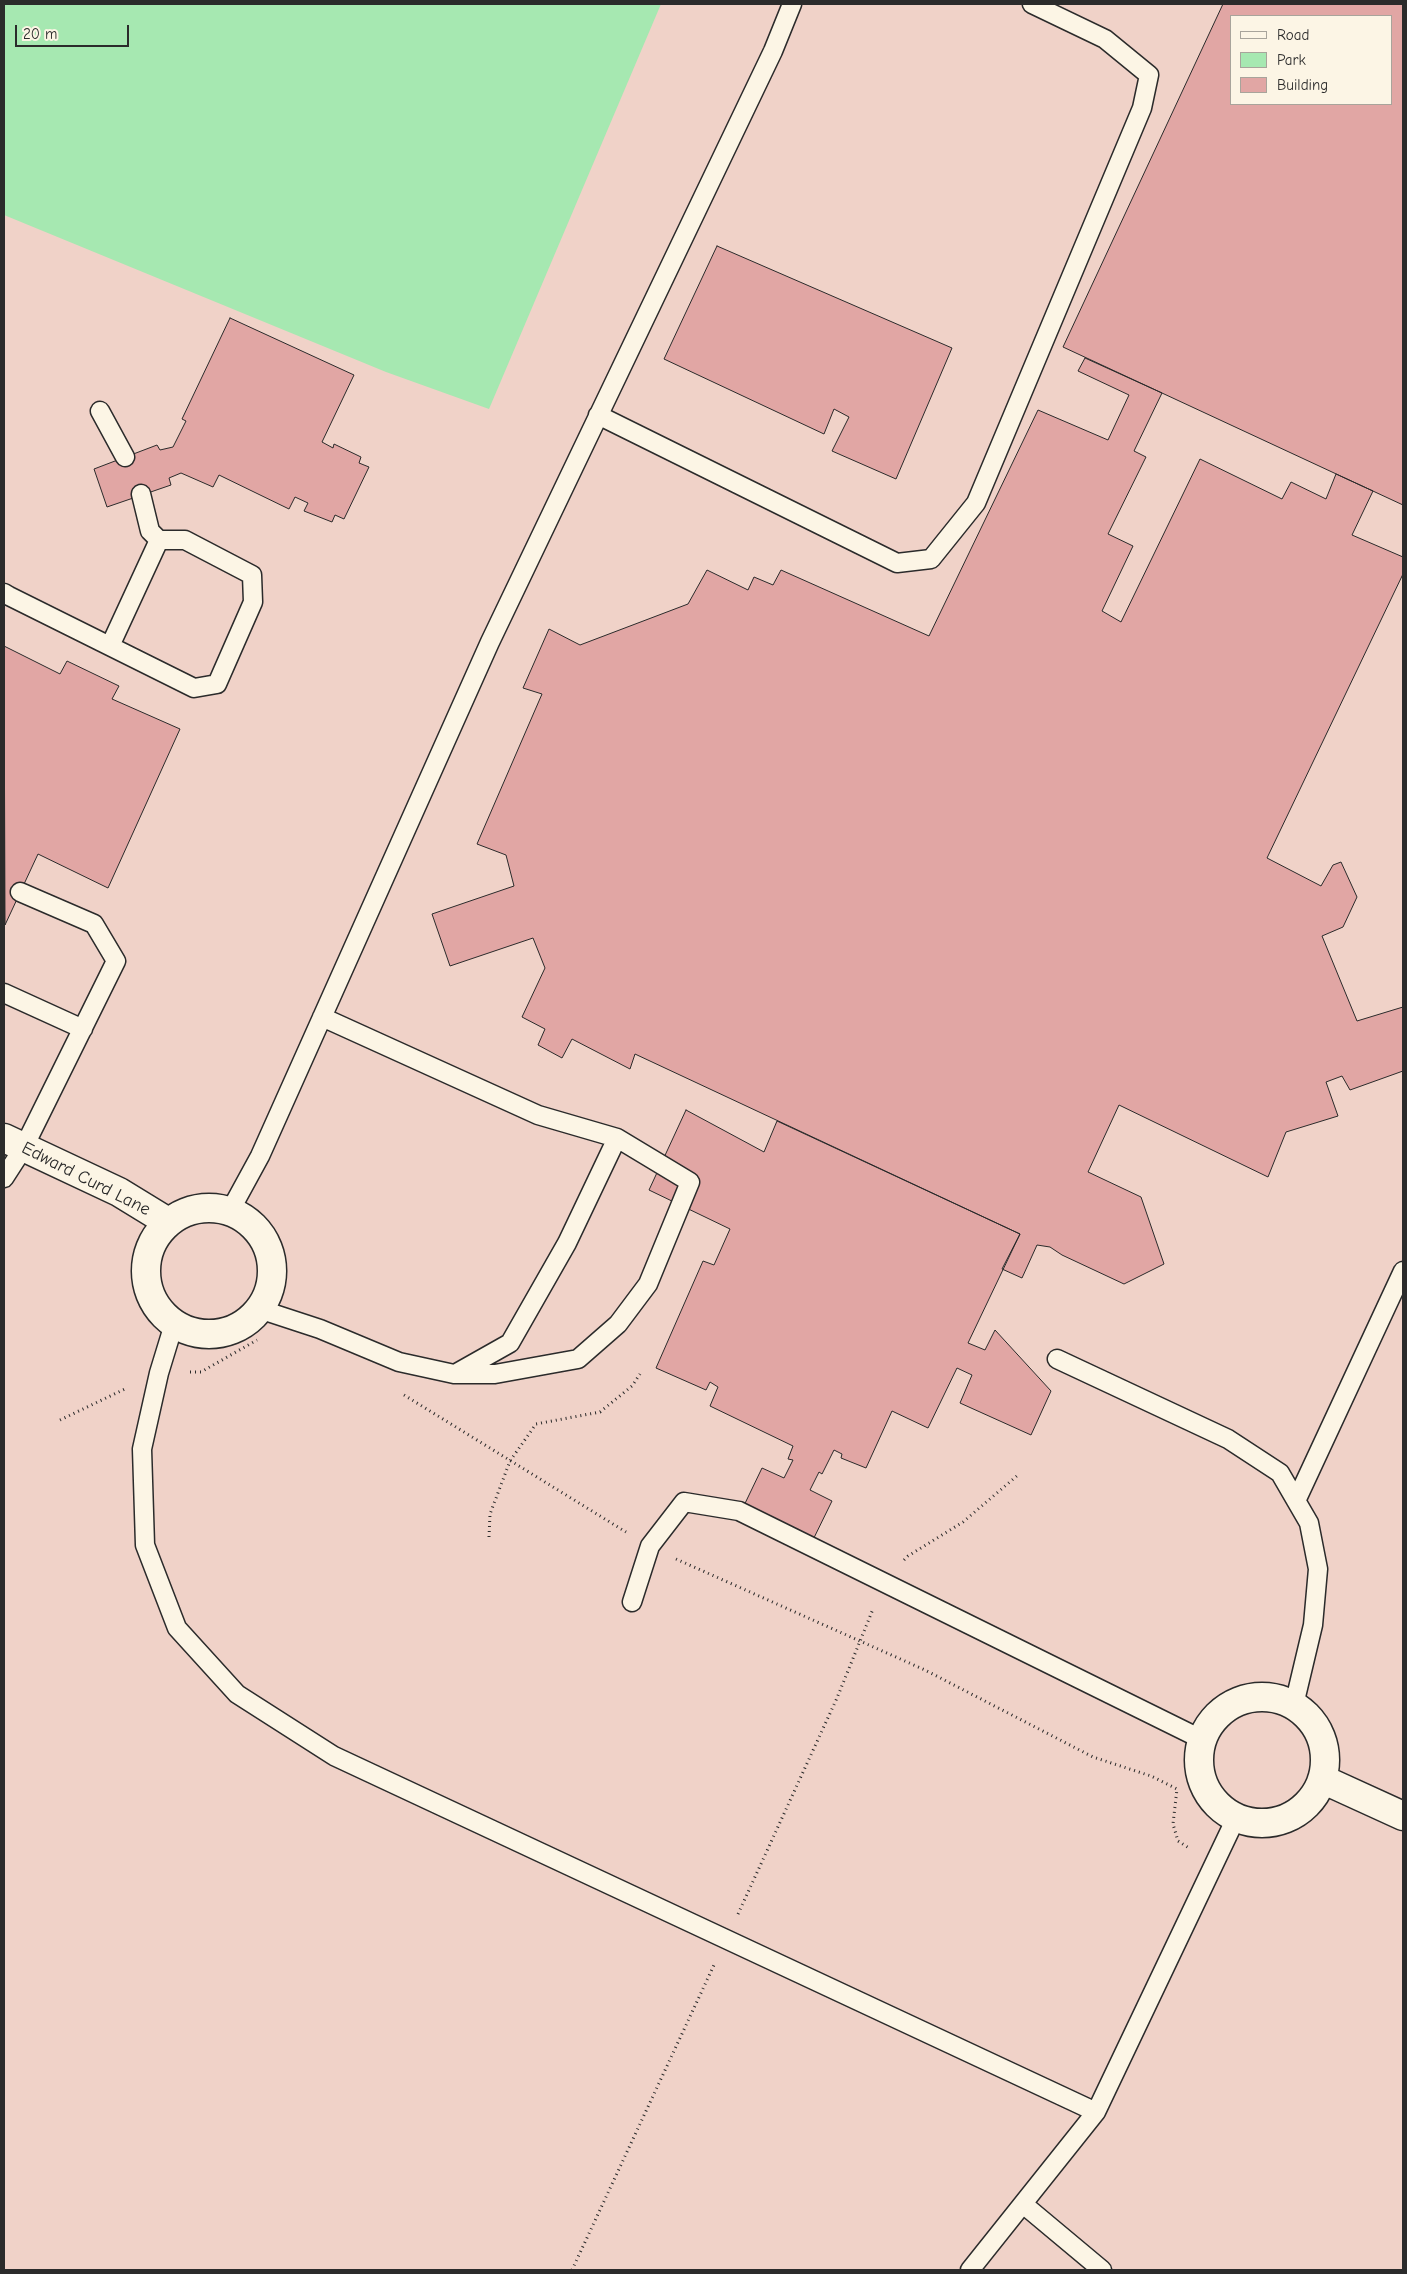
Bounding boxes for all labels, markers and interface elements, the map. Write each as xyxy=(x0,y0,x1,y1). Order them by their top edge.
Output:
scale bar xyxy=(18,15,131,47)
legend xyxy=(1230,15,1392,105)
text: 20 m xyxy=(23,25,57,43)
text: Road xyxy=(1277,26,1309,44)
text: Park xyxy=(1277,51,1306,69)
text: Building xyxy=(1277,76,1328,94)
street label: Edward Curd Lane xyxy=(18,1137,154,1221)

